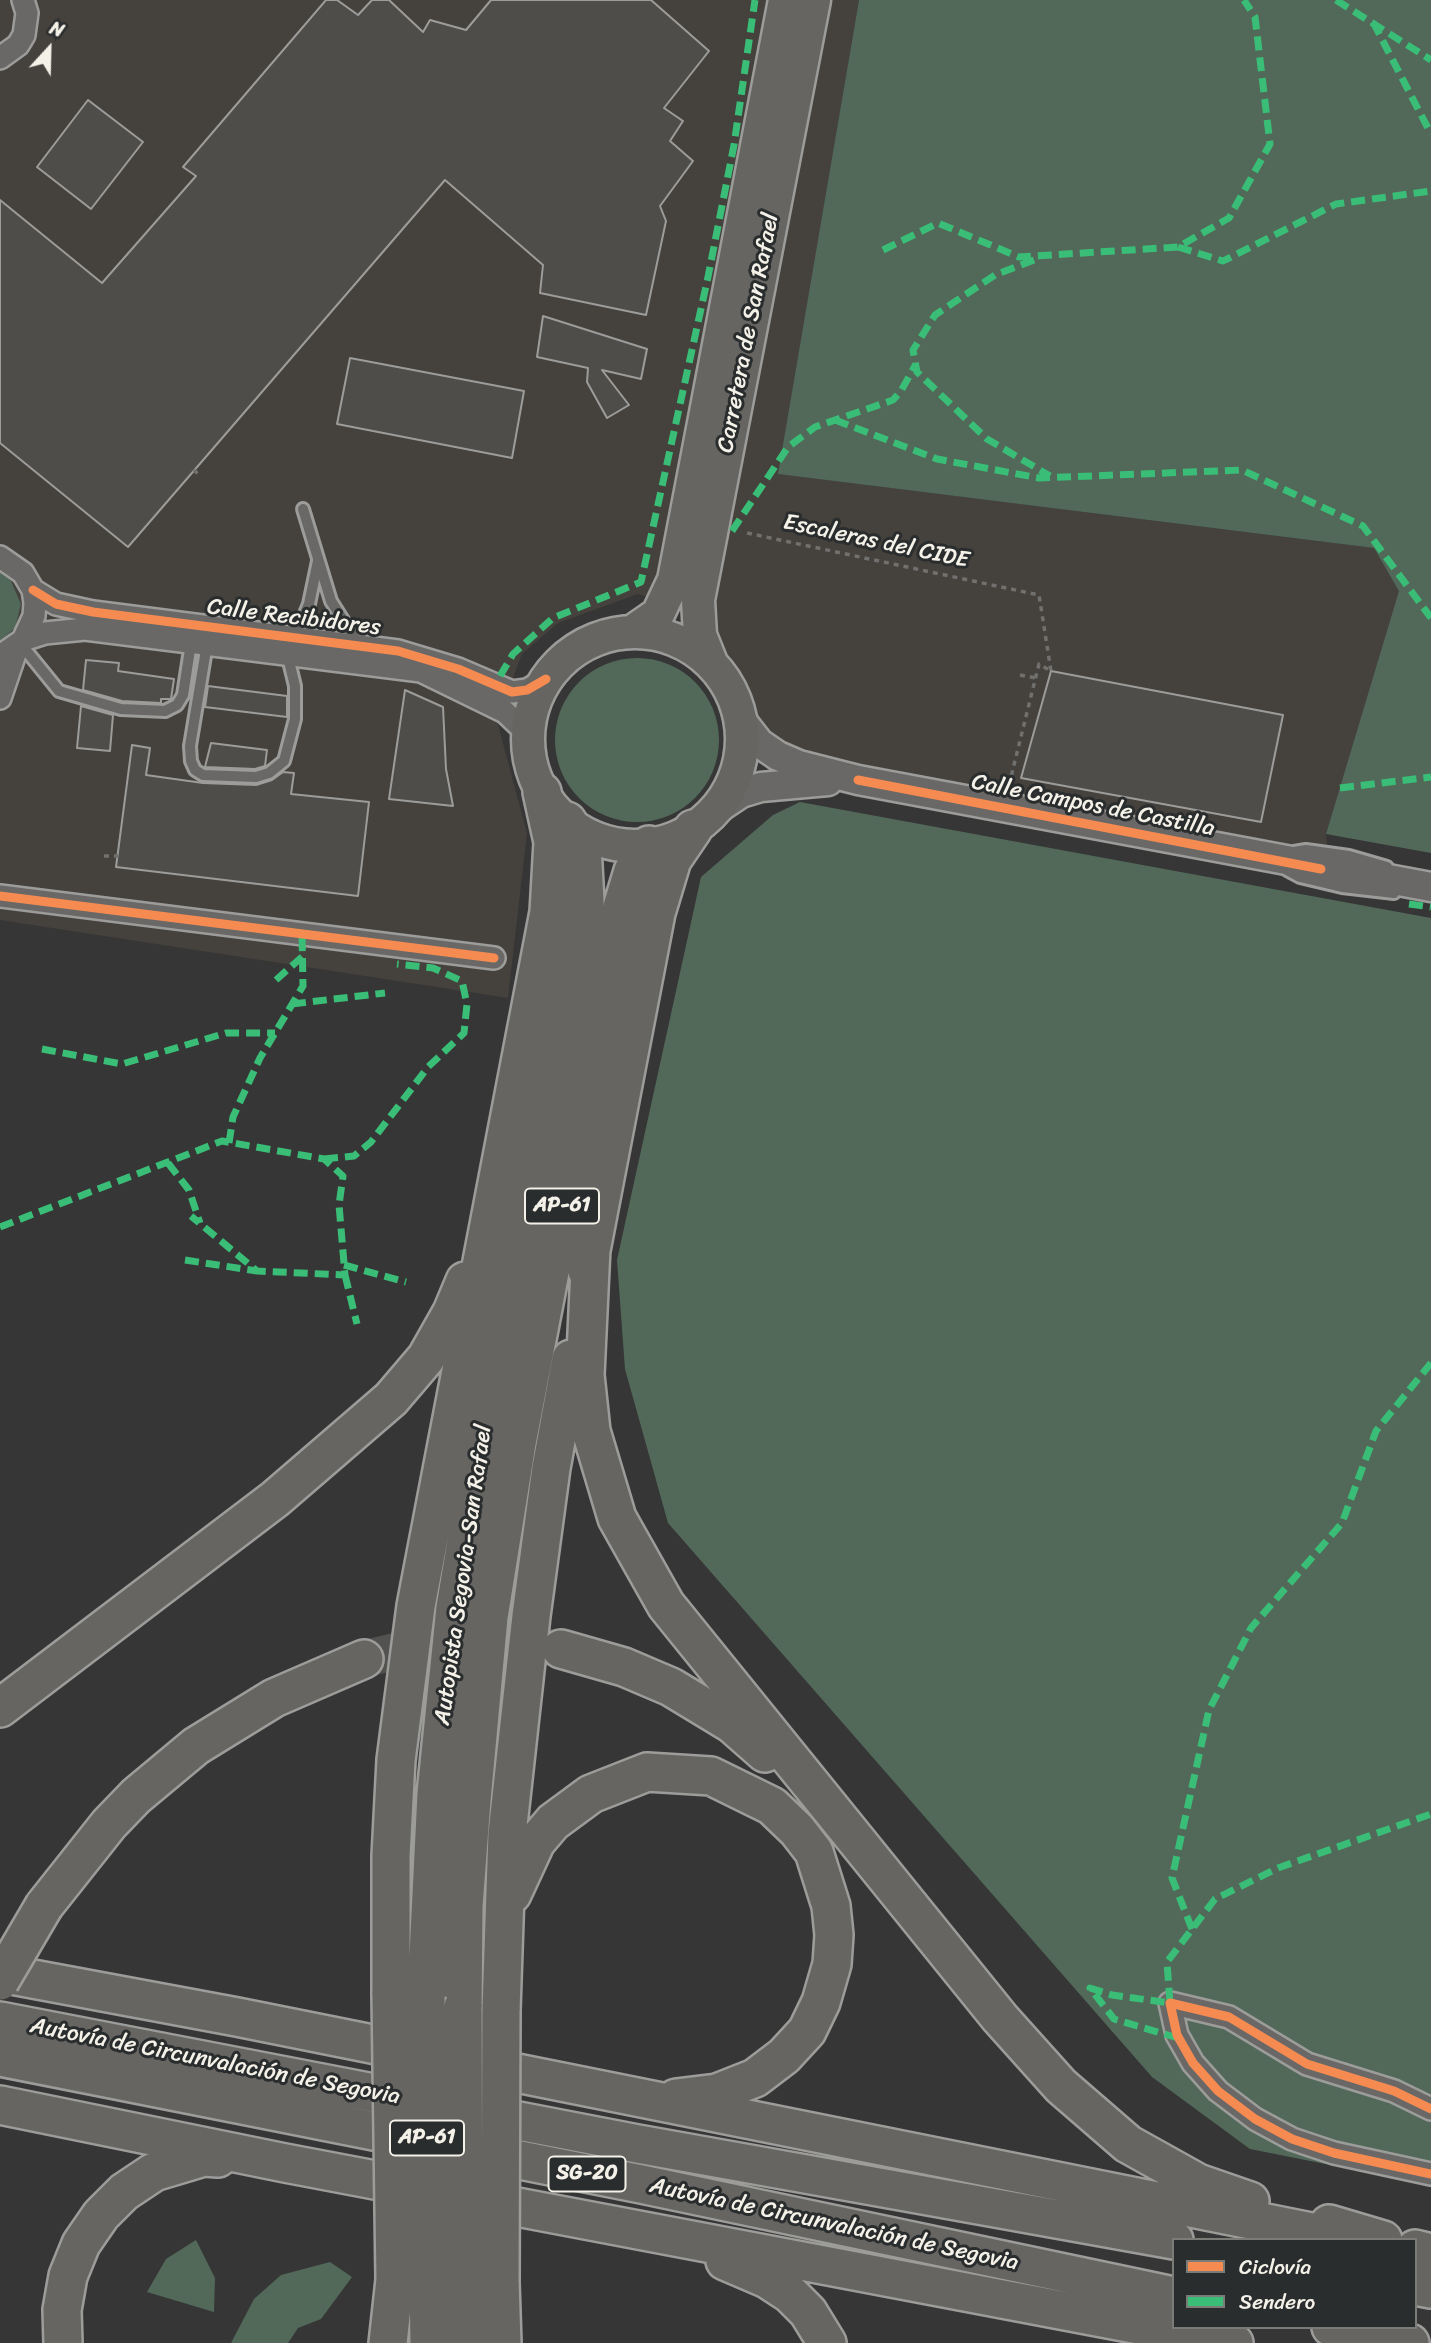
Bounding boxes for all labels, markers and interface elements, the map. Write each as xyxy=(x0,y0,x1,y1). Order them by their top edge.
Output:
text: N xyxy=(45,11,69,47)
north arrow xyxy=(14,14,84,84)
street label: Carretera de San Rafael xyxy=(712,211,786,455)
street label: Escaleras del CIDE xyxy=(781,509,971,575)
street label: Calle Recibidores xyxy=(206,594,382,642)
street label: Calle Campos de Castilla xyxy=(969,769,1217,843)
road number: AP-61 xyxy=(525,1188,599,1224)
street label: Autopista Segovia-San Rafael xyxy=(429,1423,499,1727)
street label: Autovía de Circunvalación de Segovia xyxy=(28,2013,402,2111)
road number: AP-61 xyxy=(390,2120,464,2156)
road number: SG-20 xyxy=(548,2156,626,2192)
street label: Autovía de Circunvalación de Segovia xyxy=(647,2172,1021,2278)
legend xyxy=(1172,2238,1417,2329)
text: Ciclovía xyxy=(1239,2248,1311,2286)
text: Sendero xyxy=(1239,2283,1315,2321)

